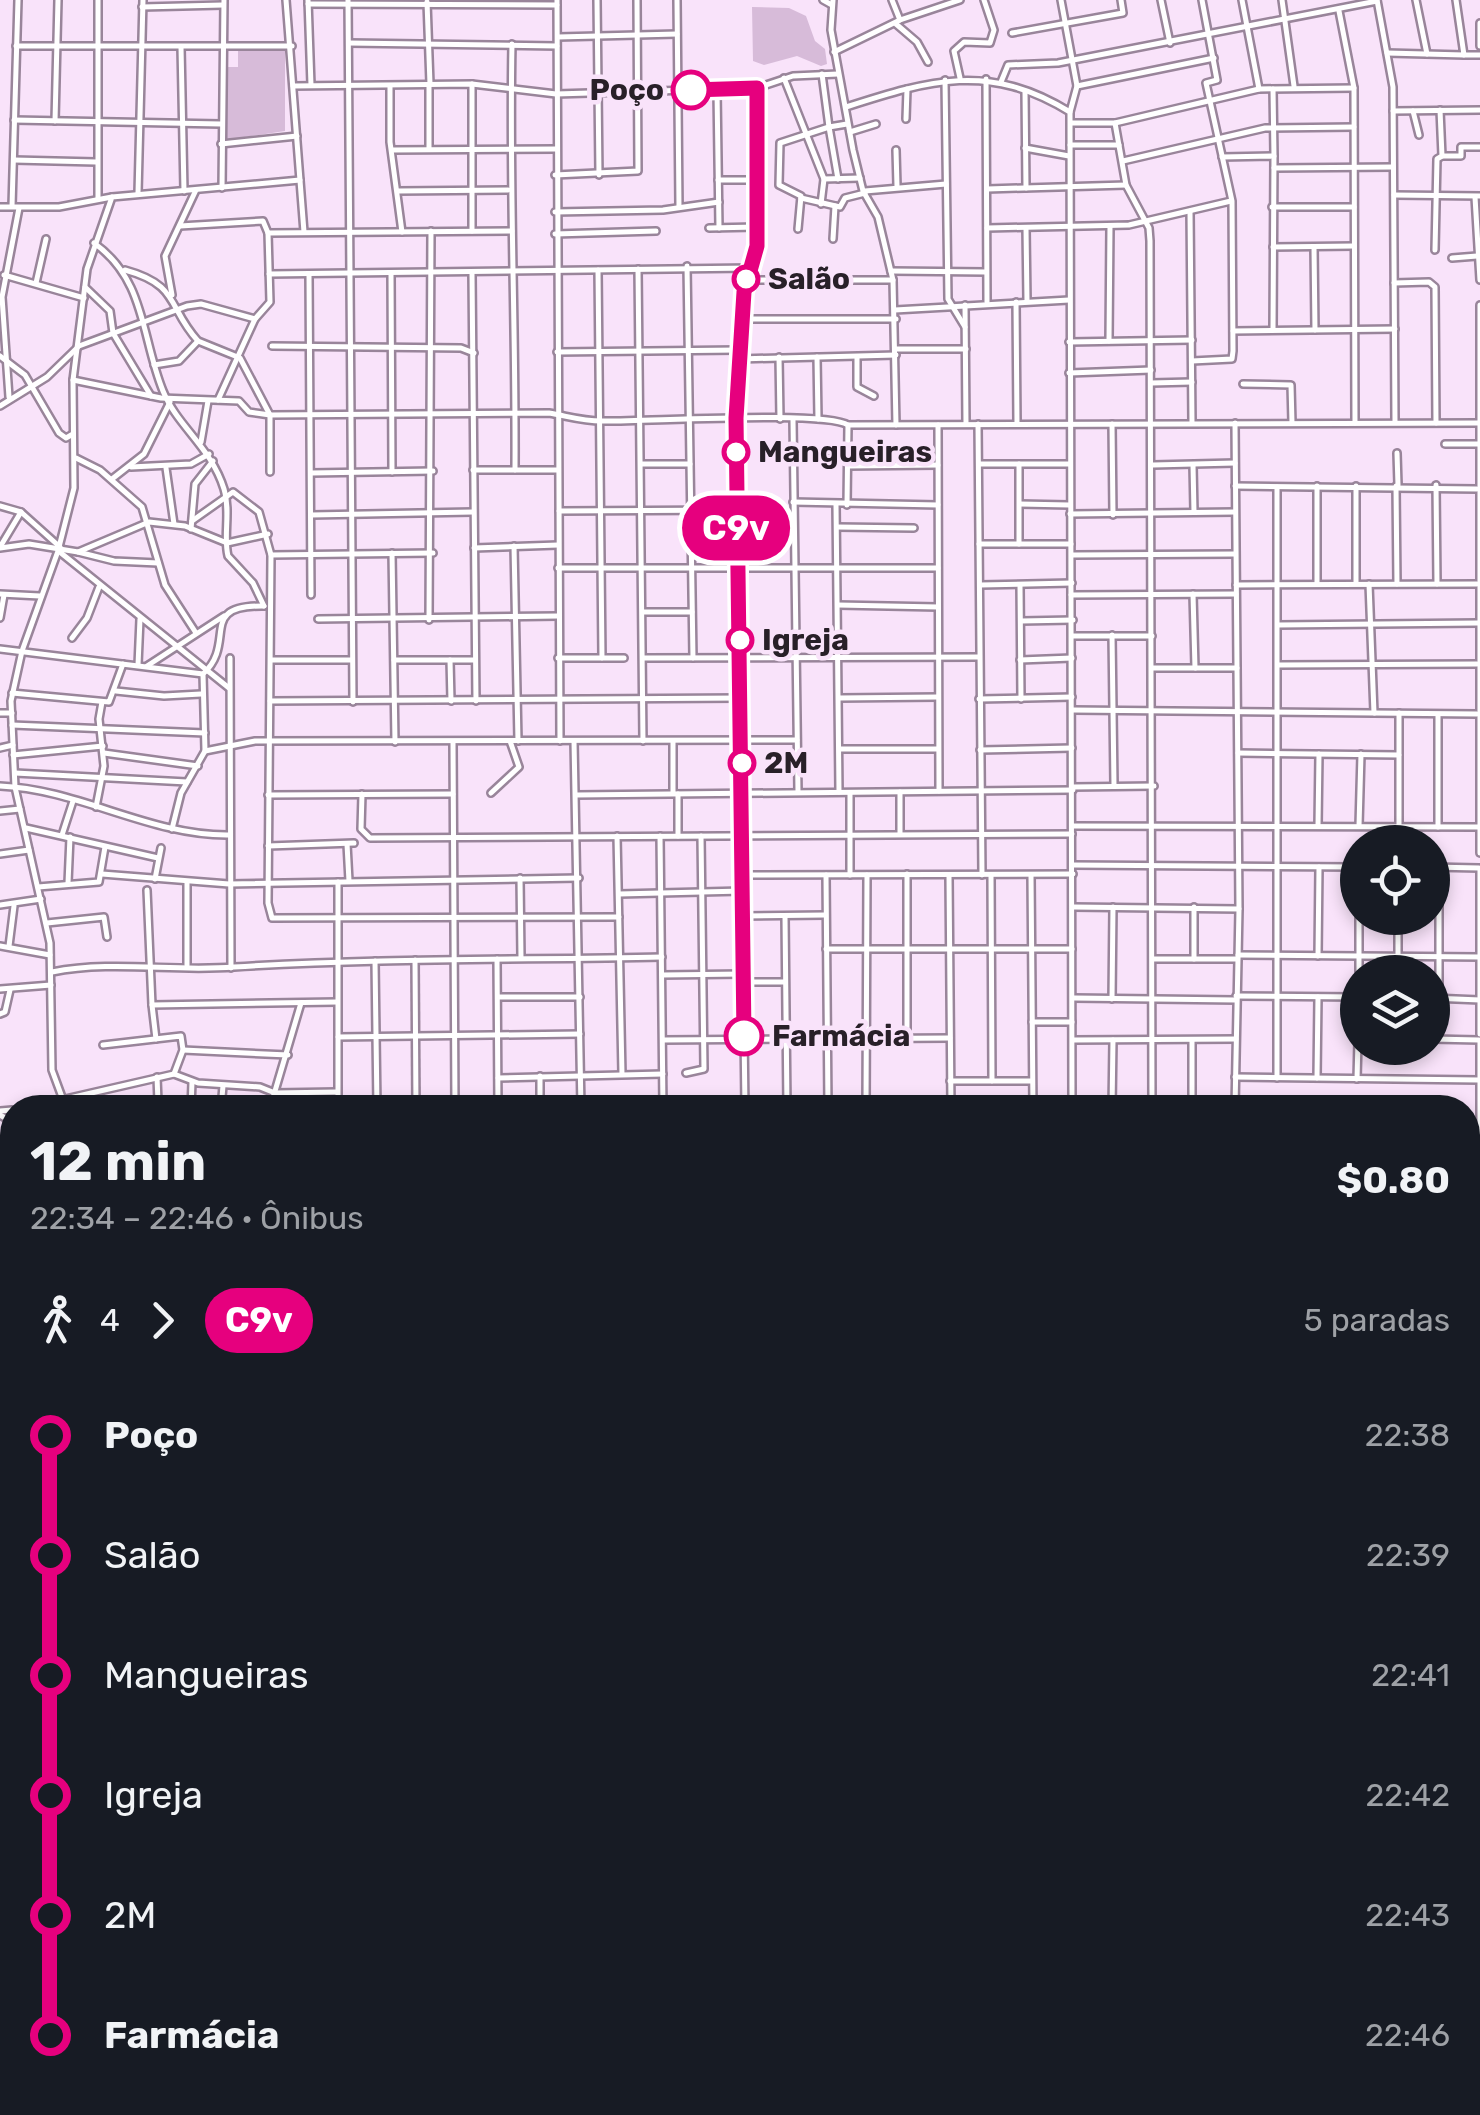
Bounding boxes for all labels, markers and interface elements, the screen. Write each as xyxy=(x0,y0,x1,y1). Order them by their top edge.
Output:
marker: Poço xyxy=(672,71,710,109)
place label: Poço xyxy=(590,72,664,108)
place label: Salão xyxy=(768,261,850,297)
marker: Salão xyxy=(733,266,759,292)
place label: Mangueiras xyxy=(758,434,932,470)
marker: Mangueiras xyxy=(723,439,749,465)
line badge: C9v xyxy=(678,496,794,560)
text: C9v xyxy=(702,507,770,549)
place label: Igreja xyxy=(762,622,849,658)
marker: Igreja xyxy=(727,627,753,653)
place label: 2M xyxy=(764,745,808,781)
marker: 2M xyxy=(729,750,755,776)
map controls xyxy=(1340,825,1450,1065)
button: locate xyxy=(1340,825,1450,935)
button: layers xyxy=(1340,955,1450,1065)
marker: Farmácia xyxy=(725,1017,763,1055)
place label: Farmácia xyxy=(772,1018,910,1054)
text: 12 min xyxy=(30,1129,206,1194)
text: $0.80 xyxy=(1337,1157,1450,1203)
text: 22:34 – 22:46 · Ônibus xyxy=(30,1199,364,1237)
icon: walk xyxy=(30,1293,85,1348)
icon: forward xyxy=(135,1293,190,1348)
text: C9v xyxy=(225,1299,293,1341)
text: 4 xyxy=(100,1301,120,1339)
text: 5 paradas xyxy=(1304,1301,1450,1339)
text: Poço xyxy=(104,1412,198,1458)
text: 22:38 xyxy=(1365,1416,1450,1454)
text: Salão xyxy=(104,1532,201,1578)
text: 22:39 xyxy=(1366,1536,1450,1574)
text: Mangueiras xyxy=(104,1652,309,1698)
text: 22:41 xyxy=(1371,1656,1450,1694)
text: Igreja xyxy=(104,1772,203,1818)
text: 22:42 xyxy=(1366,1776,1450,1814)
text: 2M xyxy=(104,1892,156,1938)
text: 22:43 xyxy=(1365,1896,1450,1934)
text: Farmácia xyxy=(104,2012,279,2058)
text: 22:46 xyxy=(1365,2016,1450,2054)

